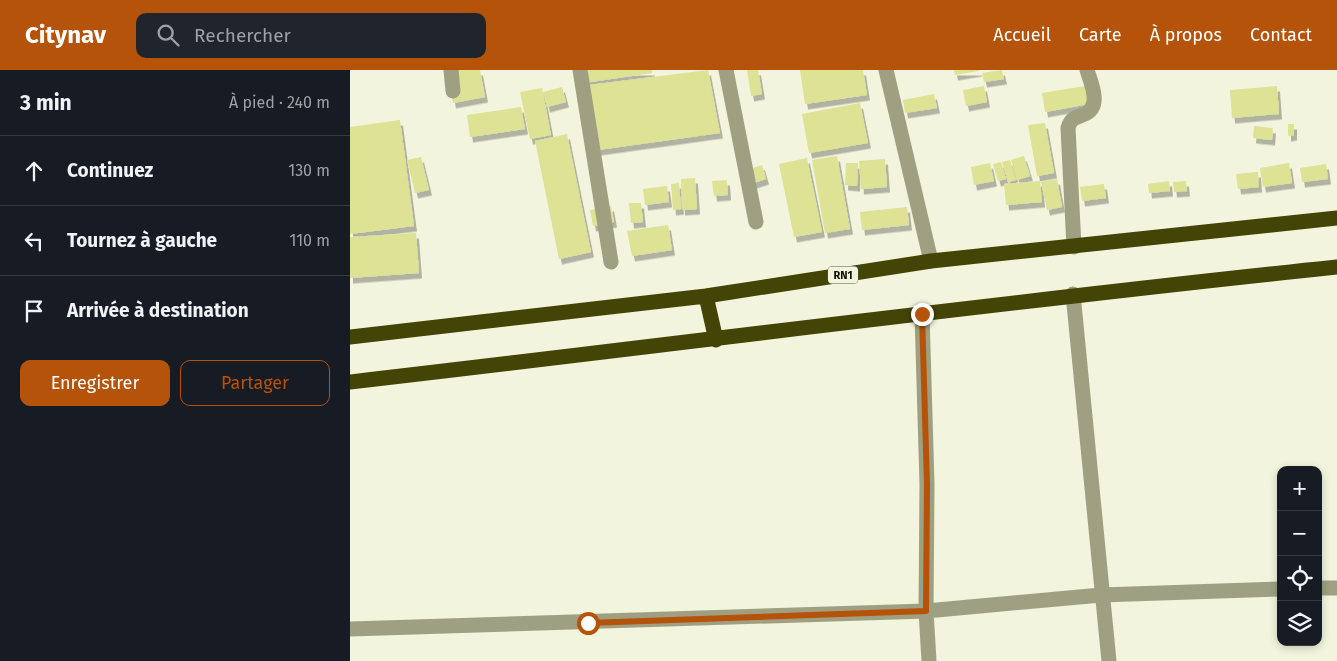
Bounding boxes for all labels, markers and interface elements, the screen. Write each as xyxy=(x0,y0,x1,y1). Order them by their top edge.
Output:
search box xyxy=(136,13,486,58)
text: Citynav xyxy=(25,21,106,49)
icon: search xyxy=(154,21,182,49)
text: Rechercher xyxy=(194,24,291,47)
text: Accueil xyxy=(993,24,1051,46)
text: Carte xyxy=(1079,24,1122,46)
text: À propos xyxy=(1150,24,1222,46)
text: Contact xyxy=(1250,24,1312,46)
text: 3 min xyxy=(20,90,72,116)
text: À pied · 240 m xyxy=(229,93,330,112)
icon: ahead xyxy=(20,157,48,185)
text: Continuez xyxy=(67,159,153,182)
text: 130 m xyxy=(288,161,330,180)
icon: left xyxy=(20,227,48,255)
text: Tournez à gauche xyxy=(67,229,217,252)
text: 110 m xyxy=(289,231,330,250)
road number: RN1 xyxy=(828,266,858,284)
icon: arrive xyxy=(20,297,48,325)
text: Arrivée à destination xyxy=(67,299,249,322)
route end xyxy=(911,303,934,326)
button: Enregistrer xyxy=(20,360,170,406)
button: Partager xyxy=(180,360,330,406)
map controls xyxy=(1277,466,1322,646)
button: + xyxy=(1277,466,1322,511)
button: − xyxy=(1277,511,1322,556)
button: locate xyxy=(1277,556,1322,601)
button: layers xyxy=(1277,601,1322,646)
route start xyxy=(577,612,600,635)

